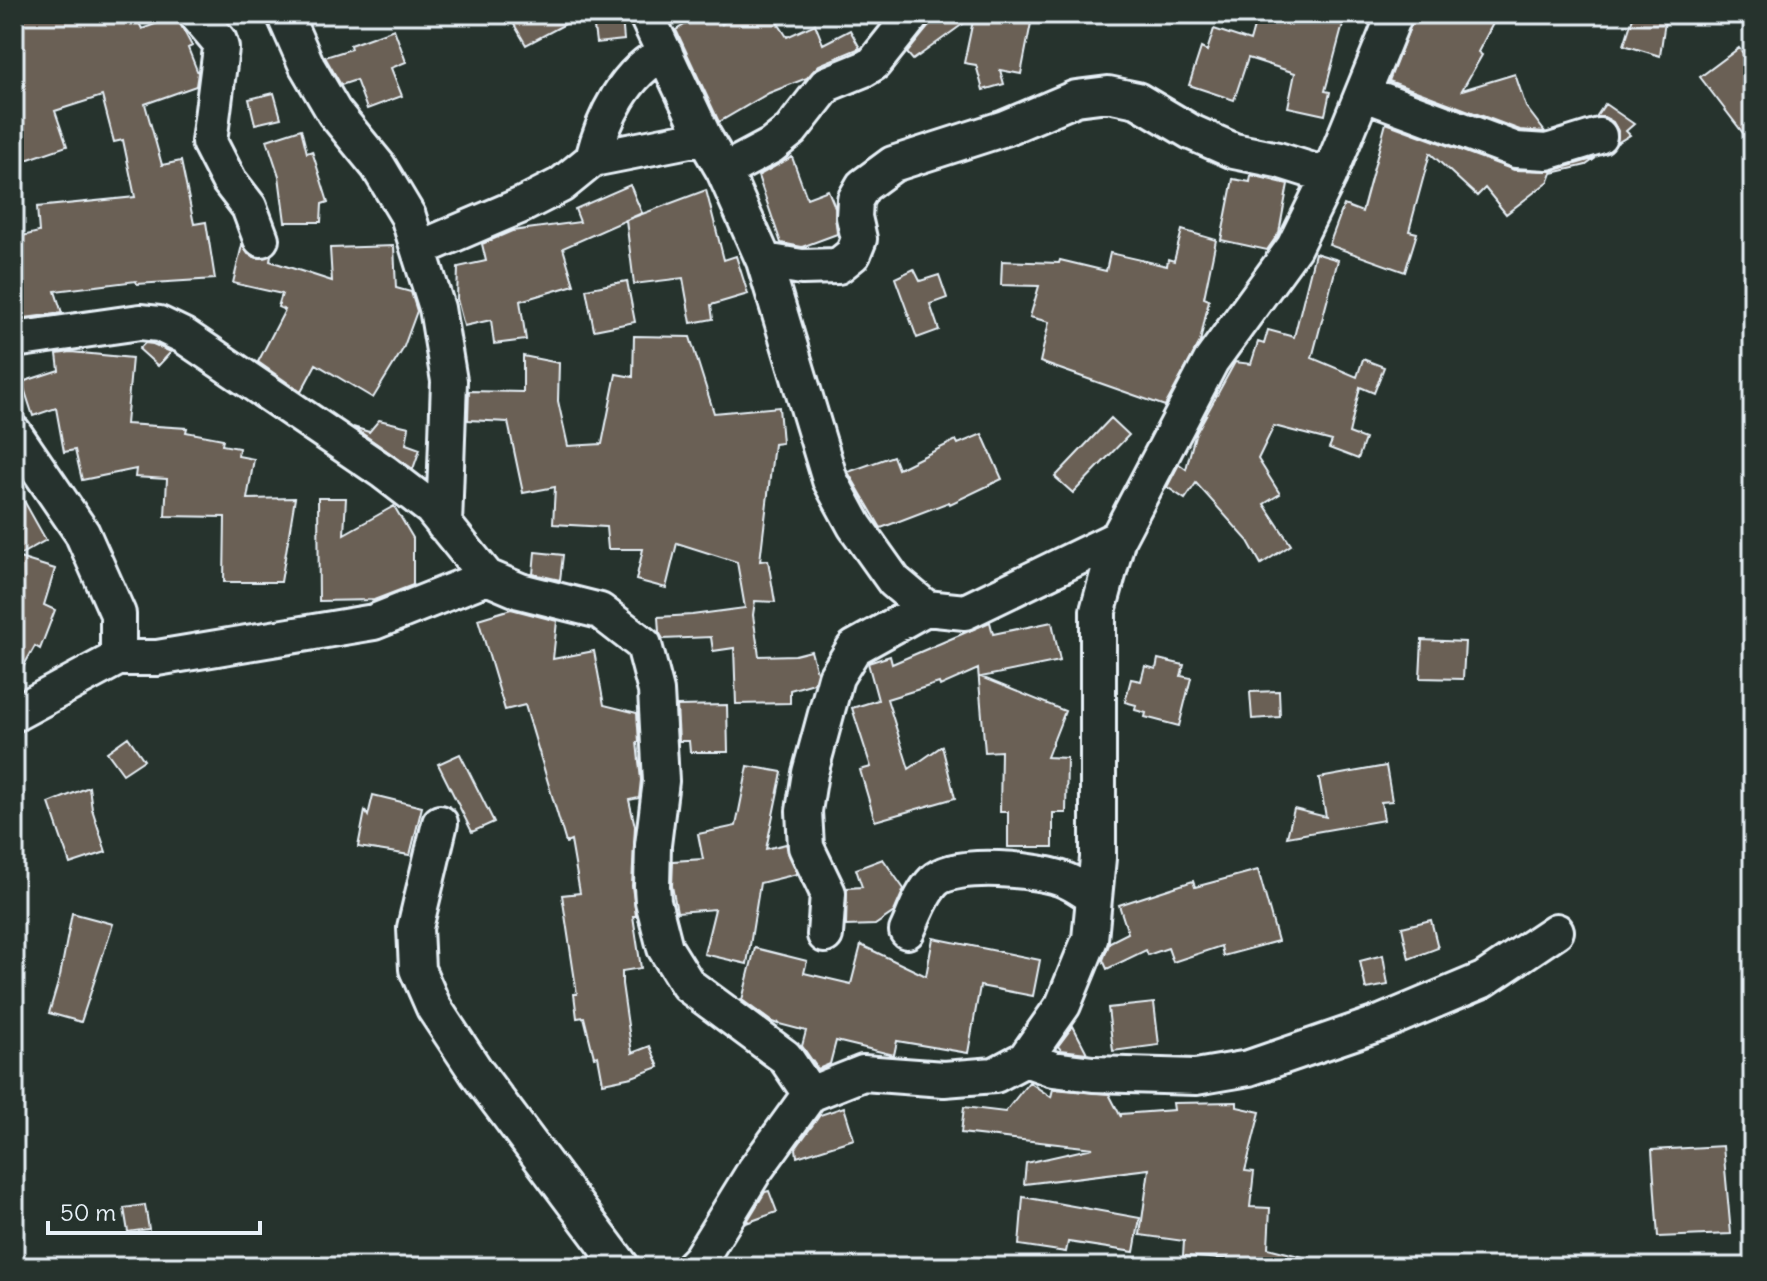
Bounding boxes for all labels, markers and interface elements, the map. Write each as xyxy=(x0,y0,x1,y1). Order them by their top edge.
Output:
scale bar xyxy=(48,1185,260,1235)
text: 50 m xyxy=(60,1197,116,1227)

